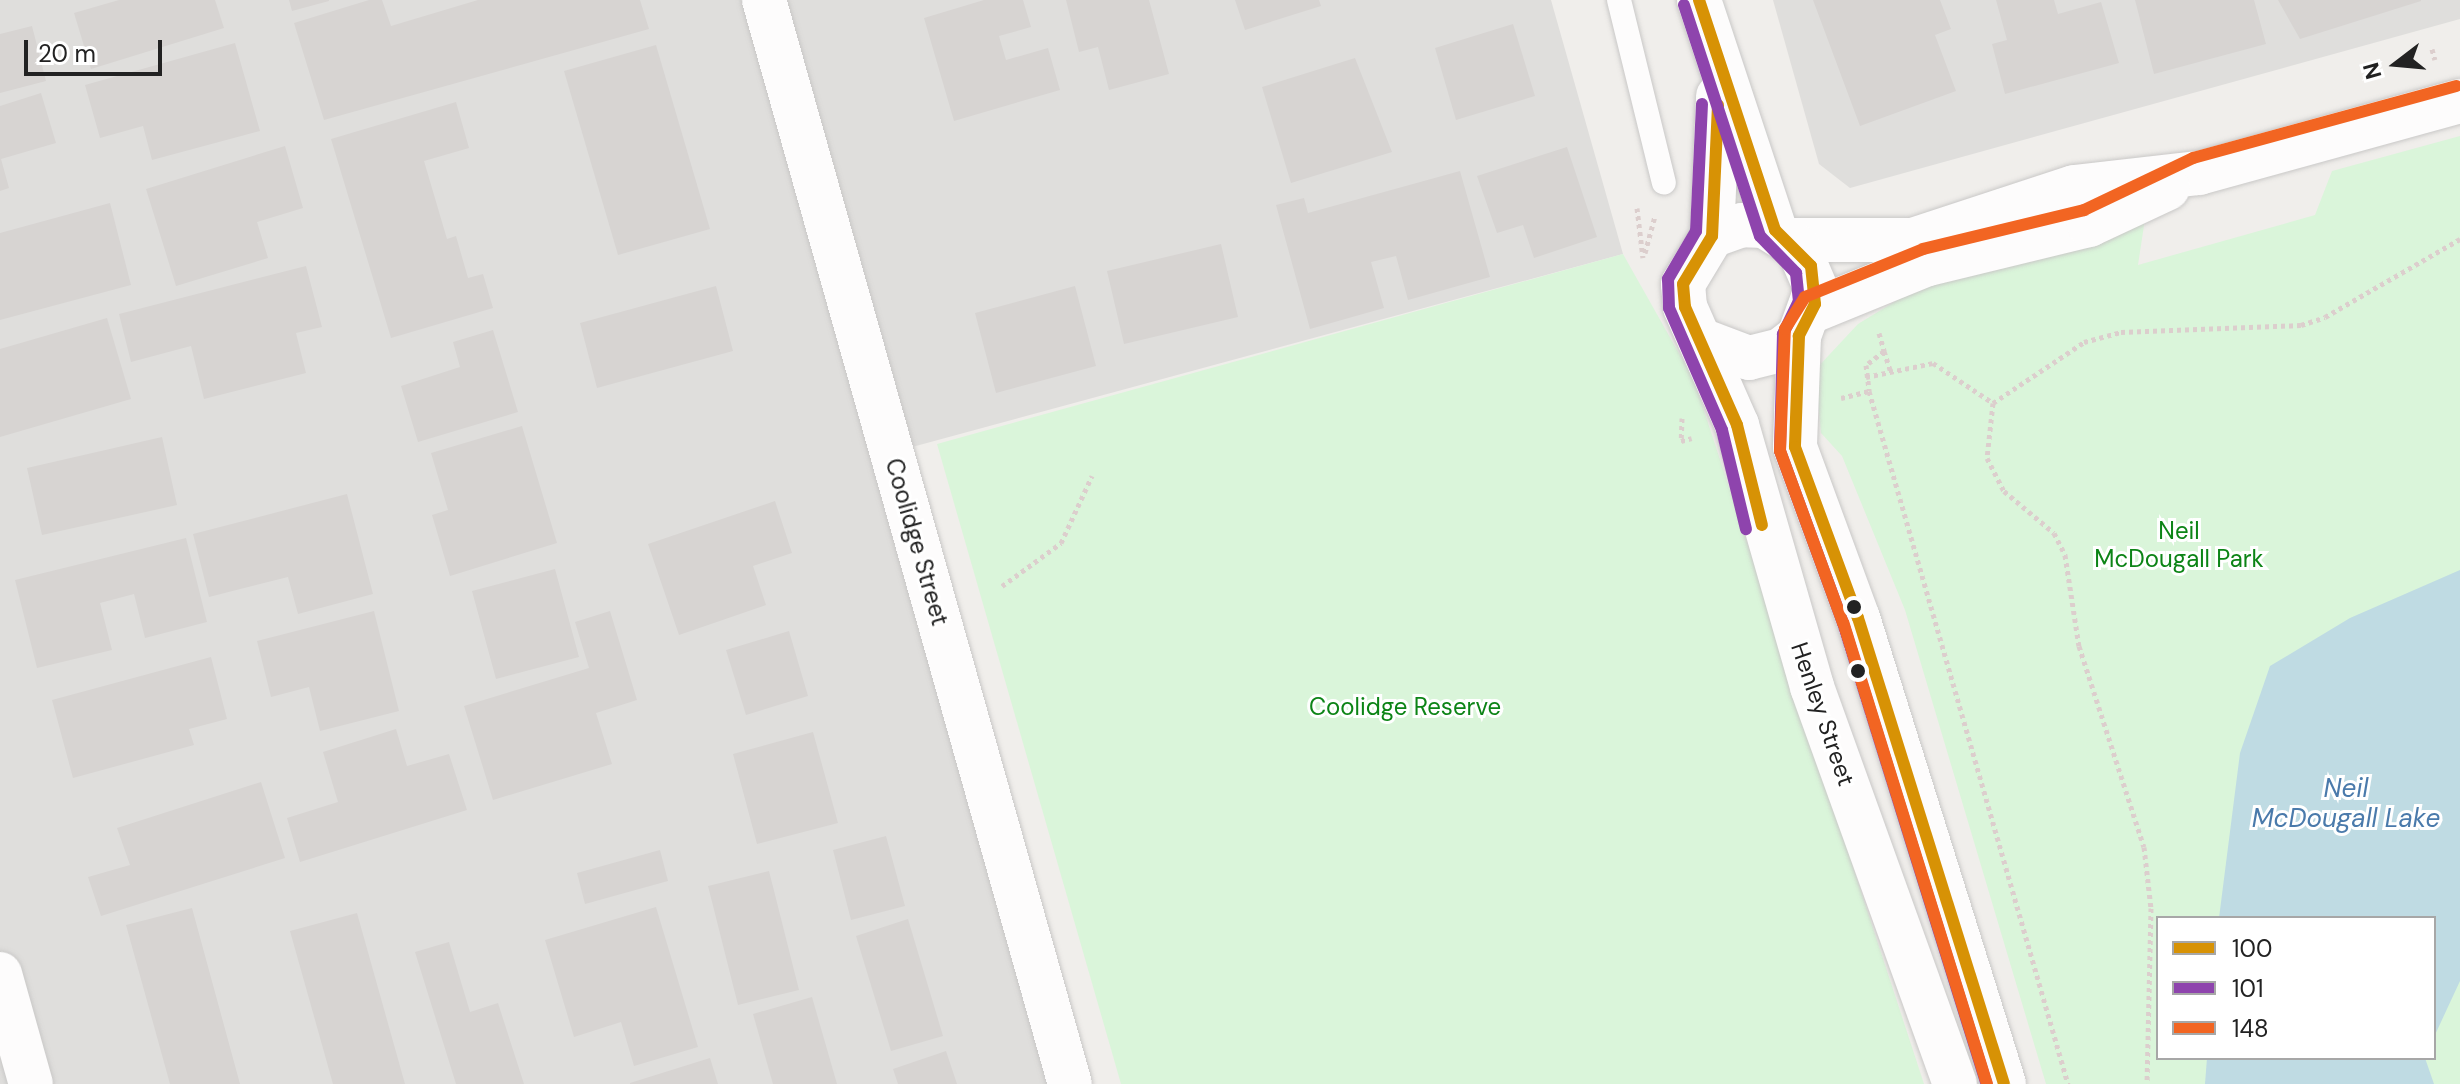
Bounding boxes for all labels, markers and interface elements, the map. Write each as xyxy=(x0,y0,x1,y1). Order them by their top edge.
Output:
scale bar xyxy=(28,24,166,74)
north arrow xyxy=(2356,24,2436,104)
text: 20 m xyxy=(38,38,96,69)
text: N xyxy=(2356,59,2389,82)
street label: Coolidge Street xyxy=(879,455,955,629)
park label: Neil McDougall Park xyxy=(2094,517,2264,573)
unlabelled marker xyxy=(1846,599,1862,615)
street label: Henley Street xyxy=(1785,638,1861,790)
unlabelled marker xyxy=(1850,663,1866,679)
park label: Coolidge Reserve xyxy=(1309,693,1501,721)
water label: Neil McDougall Lake xyxy=(2252,773,2440,834)
legend xyxy=(2156,916,2436,1060)
text: 100 xyxy=(2232,933,2272,964)
text: 101 xyxy=(2232,973,2263,1004)
text: 148 xyxy=(2232,1013,2269,1044)

